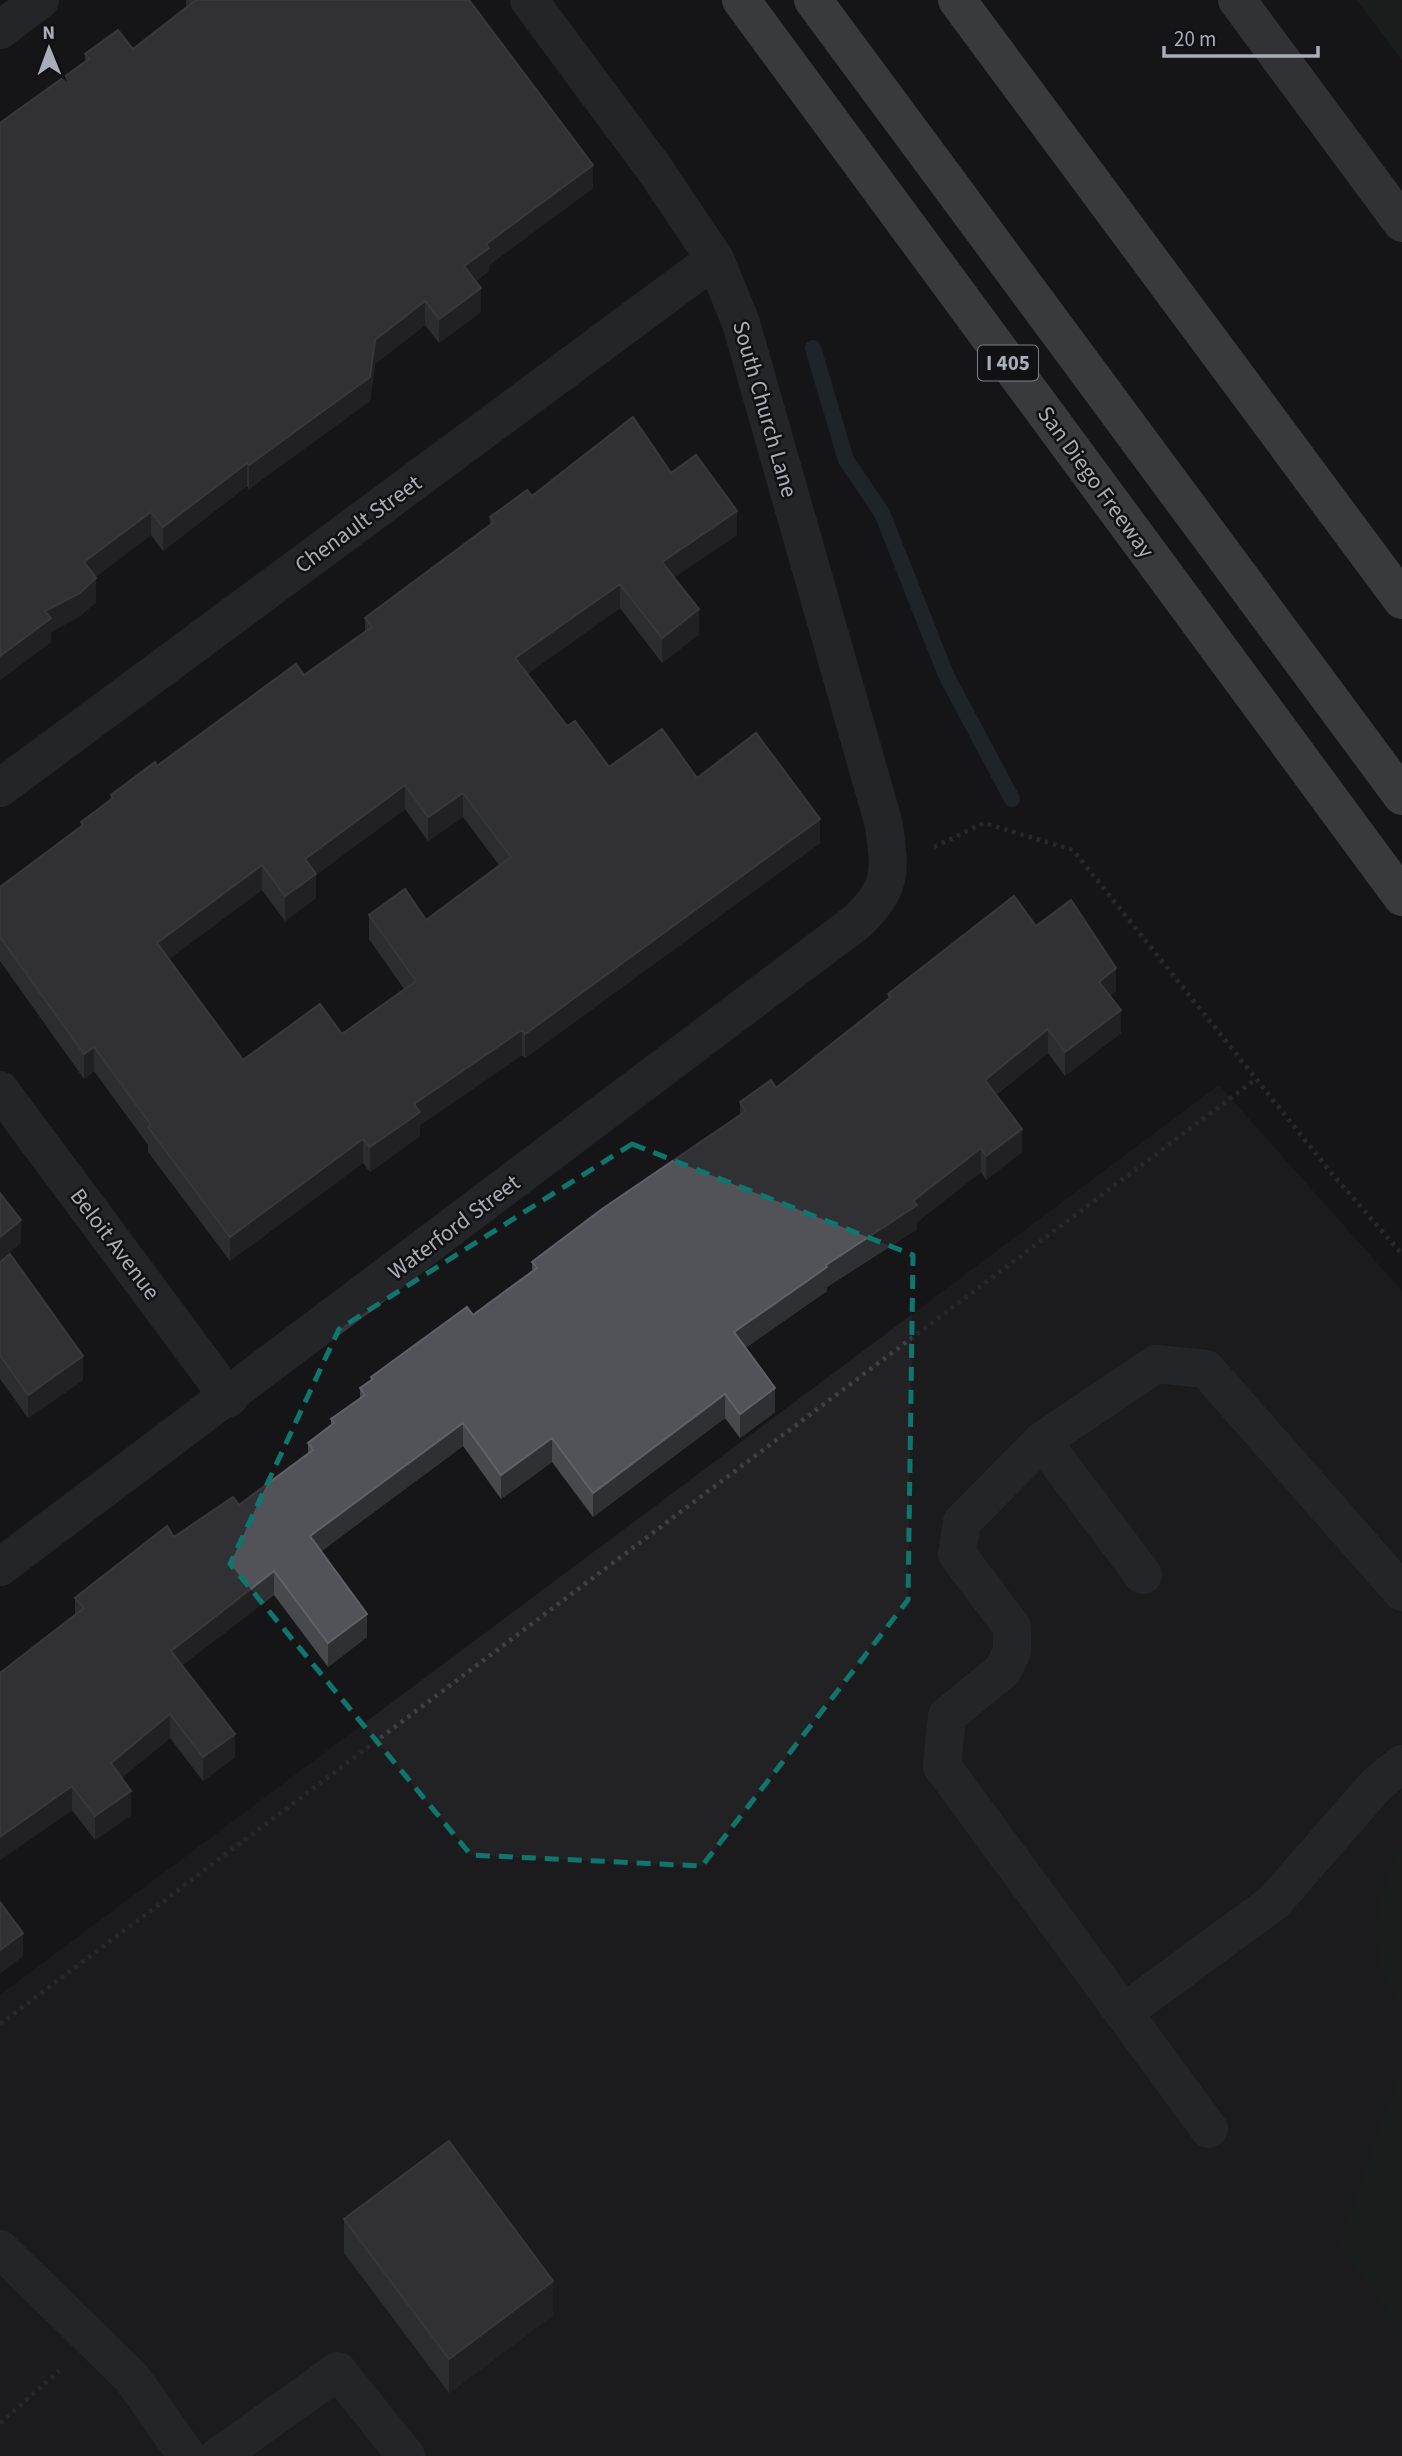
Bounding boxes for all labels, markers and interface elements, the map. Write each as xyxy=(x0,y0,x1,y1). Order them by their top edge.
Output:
north arrow xyxy=(14,14,84,84)
scale bar xyxy=(1164,14,1318,58)
text: N xyxy=(42,20,55,47)
text: 20 m xyxy=(1174,24,1216,54)
street label: South Church Lane xyxy=(724,317,806,501)
road number: I 405 xyxy=(978,346,1038,380)
street label: San Diego Freeway xyxy=(1030,399,1163,565)
street label: Chenault Street xyxy=(288,467,428,581)
street label: Waterford Street xyxy=(381,1166,527,1288)
street label: Beloit Avenue xyxy=(62,1181,168,1307)

